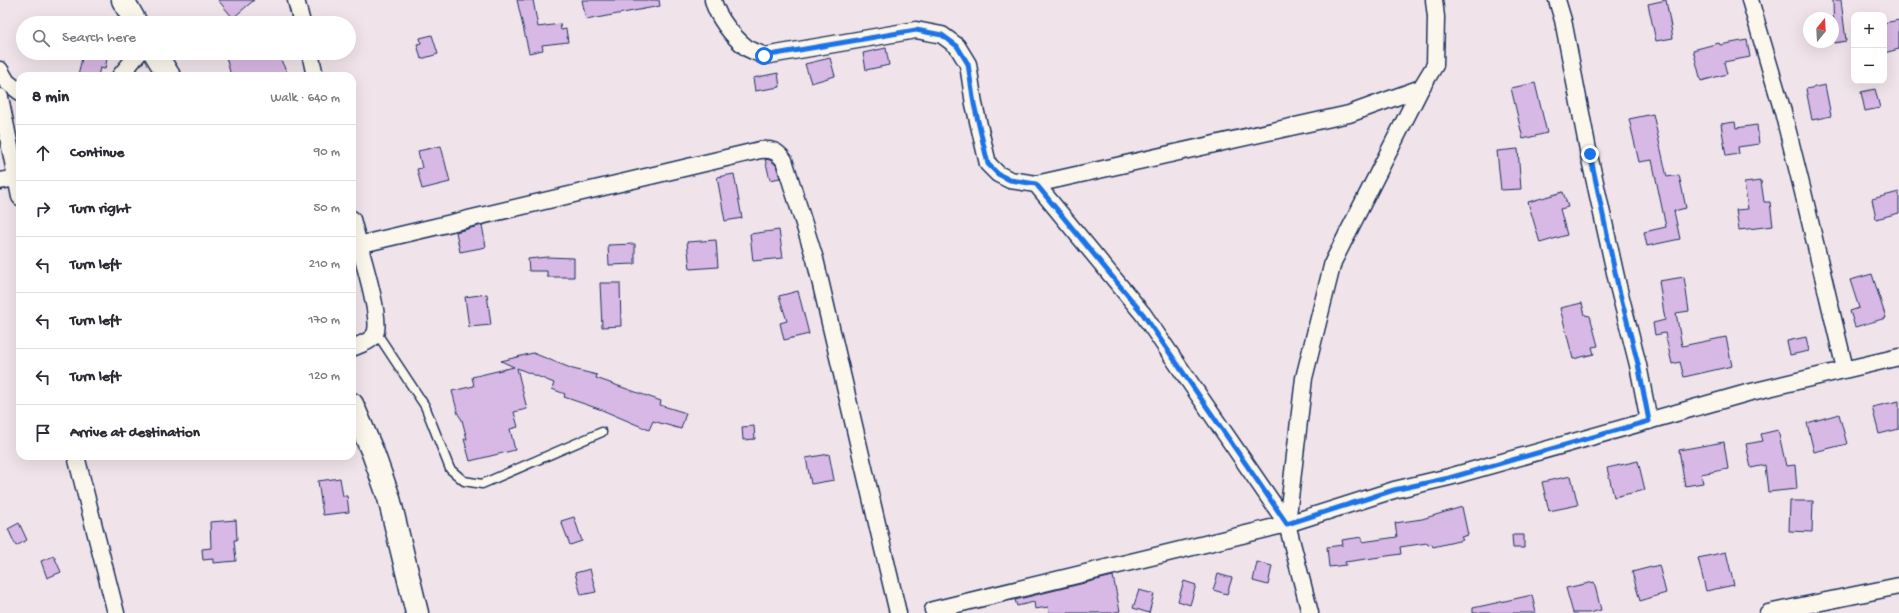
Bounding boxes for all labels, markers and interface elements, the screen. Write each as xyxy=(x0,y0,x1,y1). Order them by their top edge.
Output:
north arrow xyxy=(1803,12,1839,48)
map controls xyxy=(1851,12,1887,84)
button: + xyxy=(1851,12,1887,48)
search box xyxy=(16,16,356,60)
icon: search xyxy=(30,27,52,49)
text: Search here xyxy=(62,29,136,47)
route start xyxy=(755,47,773,65)
button: − xyxy=(1851,48,1887,84)
text: 8 min xyxy=(32,88,69,108)
text: Walk · 640 m xyxy=(270,91,340,106)
icon: ahead xyxy=(32,142,54,164)
text: Continue xyxy=(70,144,124,162)
text: 90 m xyxy=(314,145,340,160)
route end xyxy=(1581,145,1599,163)
icon: right xyxy=(32,198,54,220)
text: Turn right xyxy=(70,200,130,218)
text: 50 m xyxy=(313,201,340,216)
icon: left xyxy=(32,254,54,276)
text: Turn left xyxy=(70,256,121,274)
text: 210 m xyxy=(309,257,340,272)
icon: left xyxy=(32,310,54,332)
text: Turn left xyxy=(70,312,121,330)
text: 170 m xyxy=(308,313,340,328)
icon: left xyxy=(32,366,54,388)
text: Turn left xyxy=(70,368,121,386)
text: 120 m xyxy=(309,369,340,384)
icon: arrive xyxy=(32,422,54,444)
text: Arrive at destination xyxy=(70,424,200,442)

